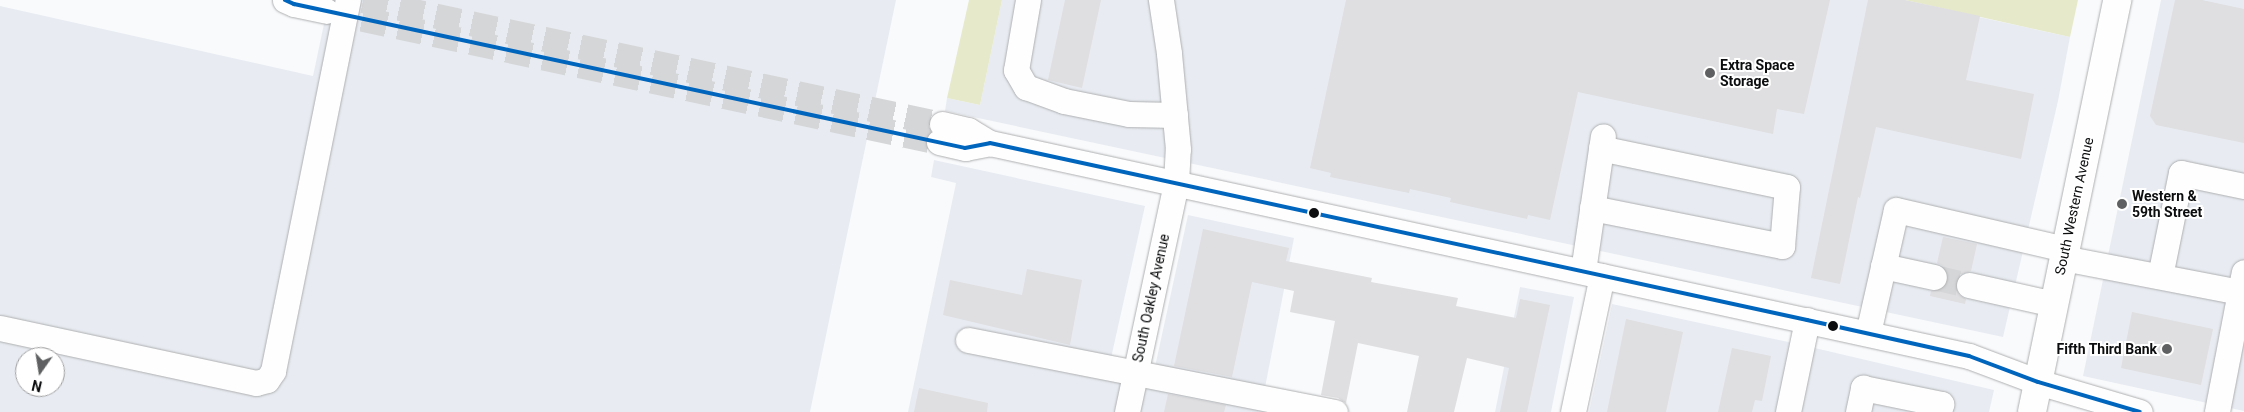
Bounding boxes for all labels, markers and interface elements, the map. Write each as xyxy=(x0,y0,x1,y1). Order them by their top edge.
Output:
place label: Extra Space Storage xyxy=(1720,57,1794,90)
marker: Extra Space Storage xyxy=(1704,67,1716,79)
street label: South Western Avenue xyxy=(2051,136,2097,276)
place label: Western & 59th Street xyxy=(2132,188,2202,220)
marker: Western & 59th Street xyxy=(2116,198,2128,210)
unlabelled marker xyxy=(1309,208,1319,218)
street label: South Oakley Avenue xyxy=(1129,232,1173,364)
unlabelled marker xyxy=(1828,321,1838,331)
place label: Fifth Third Bank xyxy=(2056,341,2157,357)
marker: Fifth Third Bank xyxy=(2161,343,2173,355)
north arrow xyxy=(15,347,65,397)
text: N xyxy=(30,377,43,395)

